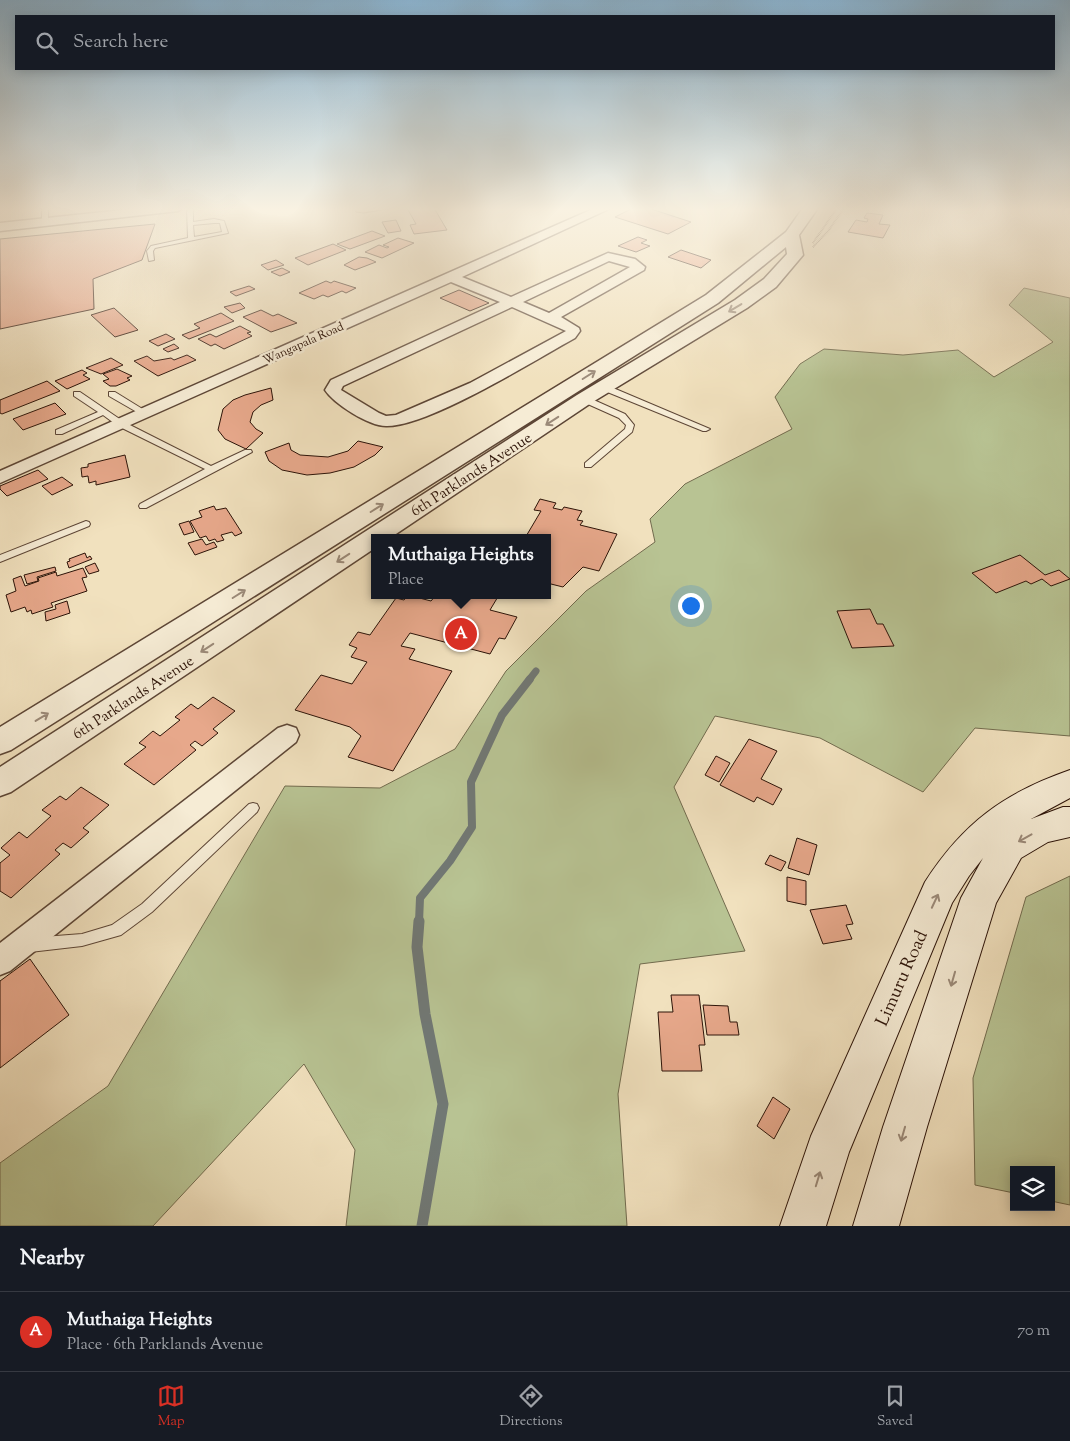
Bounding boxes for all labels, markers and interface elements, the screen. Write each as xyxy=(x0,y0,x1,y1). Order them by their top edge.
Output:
search box xyxy=(15,15,1055,70)
icon: search xyxy=(33,29,61,57)
text: Search here xyxy=(73,29,168,56)
one-way arrow xyxy=(728,304,742,314)
street label: Wangapala Road xyxy=(260,318,347,370)
one-way arrow xyxy=(581,370,595,380)
one-way arrow xyxy=(545,416,559,426)
street label: 6th Parklands Avenue xyxy=(407,428,537,522)
one-way arrow xyxy=(369,502,383,512)
popup xyxy=(371,534,551,599)
text: Muthaiga Heights xyxy=(388,542,534,569)
one-way arrow xyxy=(336,553,350,563)
text: Place xyxy=(388,569,424,592)
one-way arrow xyxy=(232,589,246,599)
your location xyxy=(678,593,704,619)
pin: A xyxy=(445,615,477,653)
one-way arrow xyxy=(201,643,215,653)
street label: 6th Parklands Avenue xyxy=(69,651,199,745)
one-way arrow xyxy=(34,712,48,722)
one-way arrow xyxy=(1017,833,1032,843)
one-way arrow xyxy=(931,894,940,909)
street label: Limuru Road xyxy=(870,927,936,1031)
one-way arrow xyxy=(947,971,957,987)
one-way arrow xyxy=(898,1125,907,1141)
map controls xyxy=(1010,1166,1055,1211)
button: layers xyxy=(1010,1166,1055,1211)
one-way arrow xyxy=(814,1172,823,1188)
text: Nearby xyxy=(20,1244,85,1274)
text: Muthaiga Heights xyxy=(67,1307,212,1334)
text: A xyxy=(30,1320,43,1343)
text: 70 m xyxy=(1017,1320,1050,1343)
text: Place · 6th Parklands Avenue xyxy=(67,1334,263,1357)
tab: Map xyxy=(157,1382,185,1432)
tab: Directions xyxy=(499,1382,563,1432)
tab: Saved xyxy=(877,1382,913,1432)

